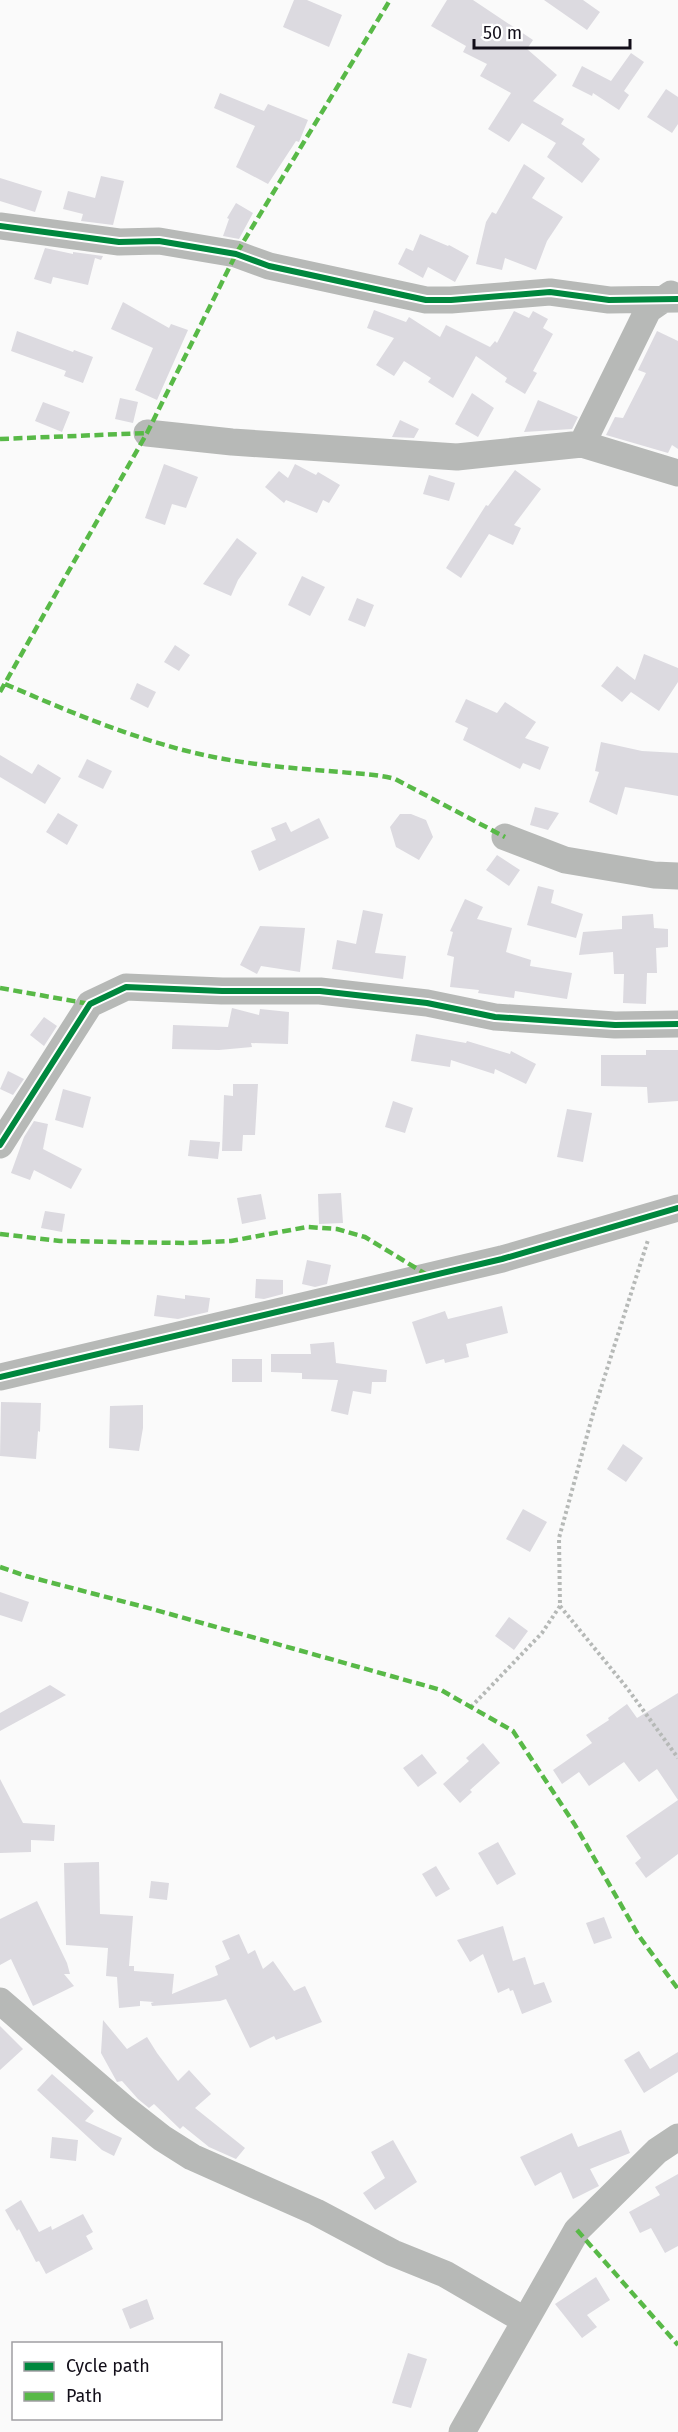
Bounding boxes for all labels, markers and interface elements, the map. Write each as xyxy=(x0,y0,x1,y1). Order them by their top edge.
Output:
scale bar xyxy=(474,12,630,50)
text: 50 m xyxy=(483,22,522,44)
legend xyxy=(12,2342,222,2420)
text: Cycle path xyxy=(66,2355,150,2377)
text: Path xyxy=(66,2385,102,2407)

